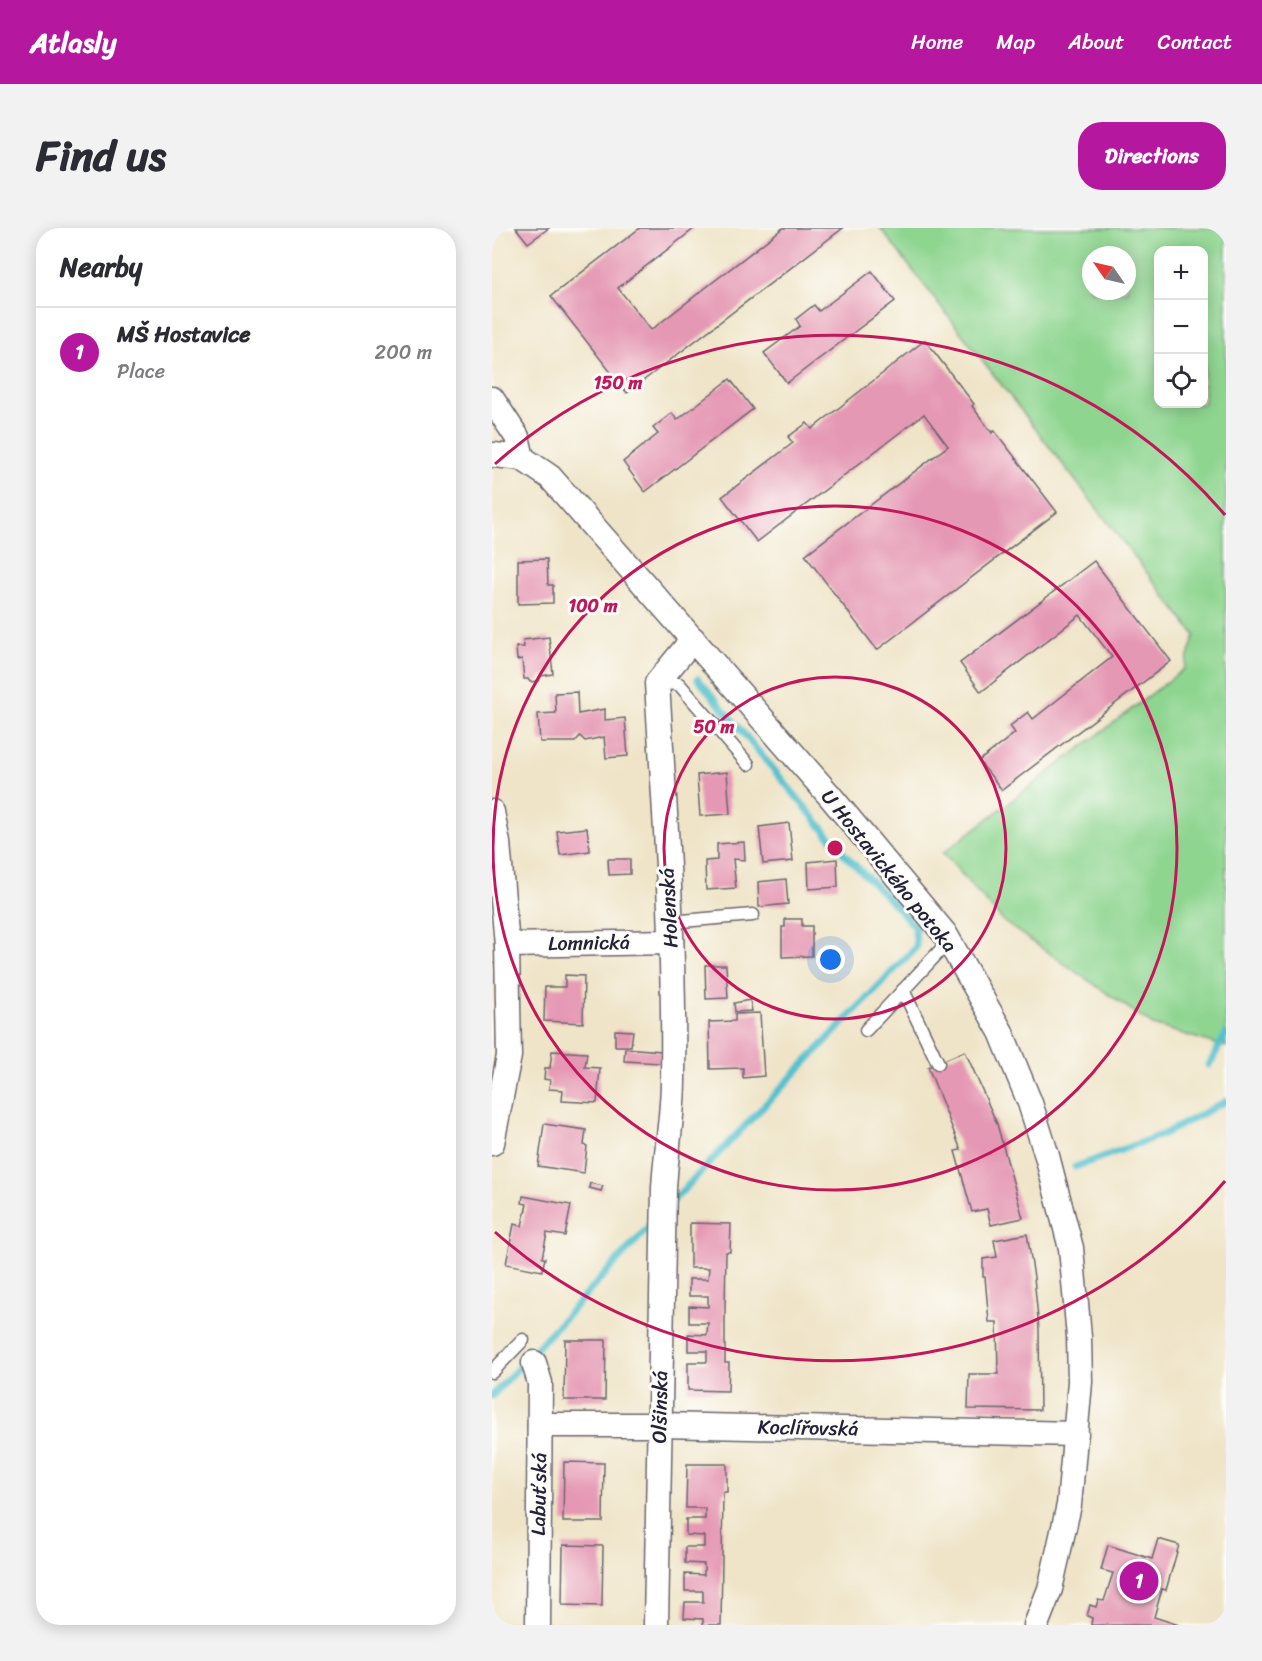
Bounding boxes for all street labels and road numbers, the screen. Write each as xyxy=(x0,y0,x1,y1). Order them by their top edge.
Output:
street label: U Hostavického potoka xyxy=(812,781,966,961)
street label: Holenská xyxy=(649,867,689,949)
street label: Lomnická xyxy=(548,925,630,961)
street label: Olšinská xyxy=(642,1370,678,1444)
street label: Koclířovská xyxy=(757,1410,859,1446)
street label: Labuťská xyxy=(521,1452,557,1536)

